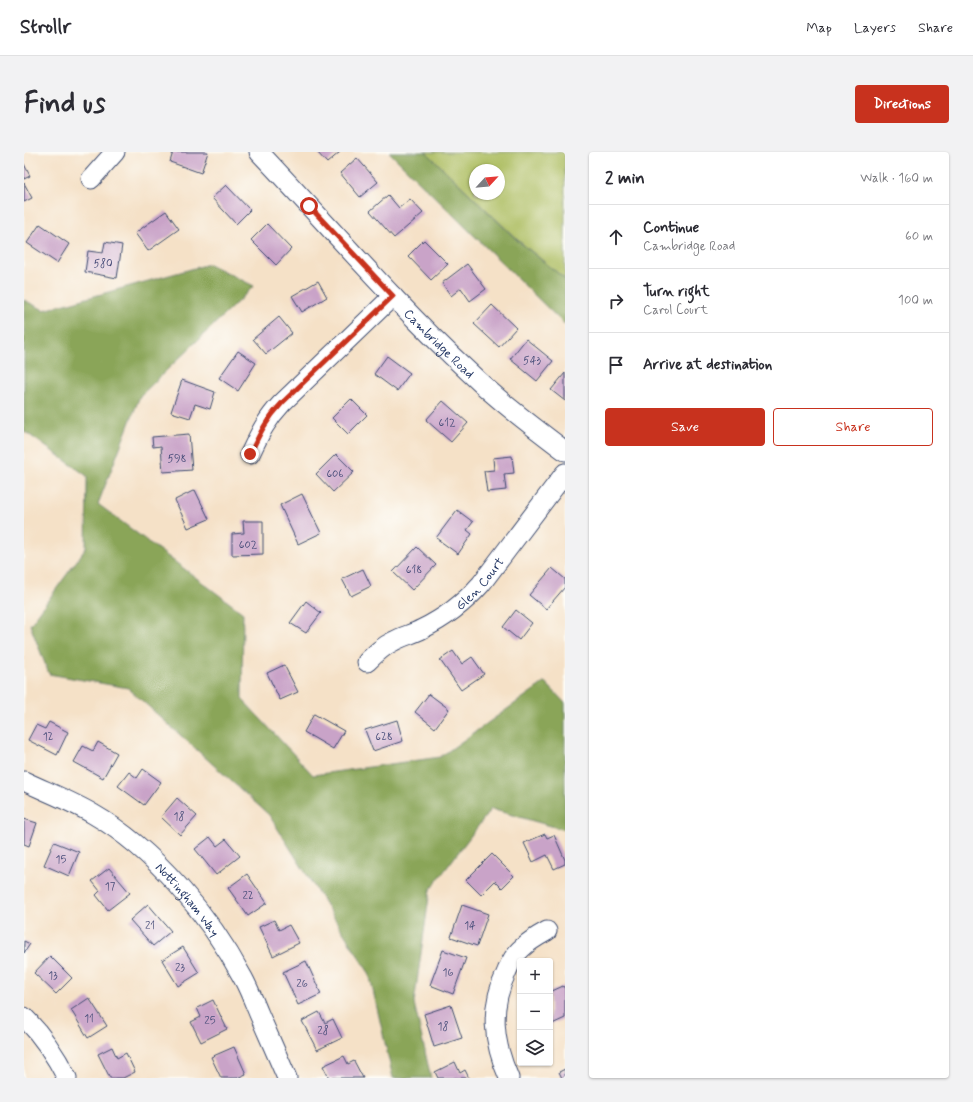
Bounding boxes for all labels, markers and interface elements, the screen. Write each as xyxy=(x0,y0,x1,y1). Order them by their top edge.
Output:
text: Strollr xyxy=(20,15,71,40)
text: Map xyxy=(806,19,832,37)
text: Layers xyxy=(854,19,896,37)
text: Share xyxy=(918,19,953,37)
button: Directions xyxy=(855,85,949,123)
text: Find us xyxy=(24,86,105,123)
north arrow xyxy=(469,164,505,200)
text: 2 min xyxy=(605,167,645,189)
text: Walk · 160 m xyxy=(860,170,933,187)
route start xyxy=(300,197,318,215)
text: Continue xyxy=(643,218,699,238)
icon: ahead xyxy=(605,226,627,248)
text: 60 m xyxy=(905,228,933,245)
text: Cambridge Road xyxy=(643,238,735,255)
house number: 580 xyxy=(93,257,113,271)
text: Turn right xyxy=(643,282,710,302)
icon: right xyxy=(605,290,627,312)
text: 100 m xyxy=(898,292,933,309)
text: Carol Court xyxy=(643,302,708,319)
street label: Cambridge Road xyxy=(400,306,477,383)
house number: 543 xyxy=(523,354,541,368)
icon: arrive xyxy=(605,354,627,376)
text: Arrive at destination xyxy=(643,355,772,375)
button: Save xyxy=(605,408,765,446)
button: Share xyxy=(773,408,933,446)
house number: 612 xyxy=(439,416,456,430)
route end xyxy=(241,445,259,463)
house number: 598 xyxy=(167,452,187,466)
house number: 606 xyxy=(326,467,344,481)
house number: 602 xyxy=(239,538,258,552)
street label: Glen Court xyxy=(452,554,508,615)
house number: 618 xyxy=(406,563,422,577)
house number: 12 xyxy=(43,730,54,744)
house number: 628 xyxy=(375,730,393,744)
house number: 18 xyxy=(174,810,184,824)
house number: 15 xyxy=(56,853,67,867)
street label: Nottingham Way xyxy=(151,860,223,941)
house number: 17 xyxy=(105,880,116,894)
house number: 22 xyxy=(242,889,254,903)
house number: 21 xyxy=(145,919,155,933)
house number: 14 xyxy=(464,919,476,933)
map controls xyxy=(517,958,553,1066)
button: + xyxy=(517,958,553,994)
house number: 23 xyxy=(175,961,185,975)
house number: 16 xyxy=(443,966,454,980)
house number: 13 xyxy=(48,969,58,983)
house number: 26 xyxy=(296,977,308,991)
button: − xyxy=(517,994,553,1030)
house number: 11 xyxy=(84,1012,94,1026)
house number: 25 xyxy=(204,1014,216,1028)
house number: 18 xyxy=(438,1020,448,1034)
house number: 28 xyxy=(317,1024,329,1038)
button: layers xyxy=(517,1030,553,1066)

